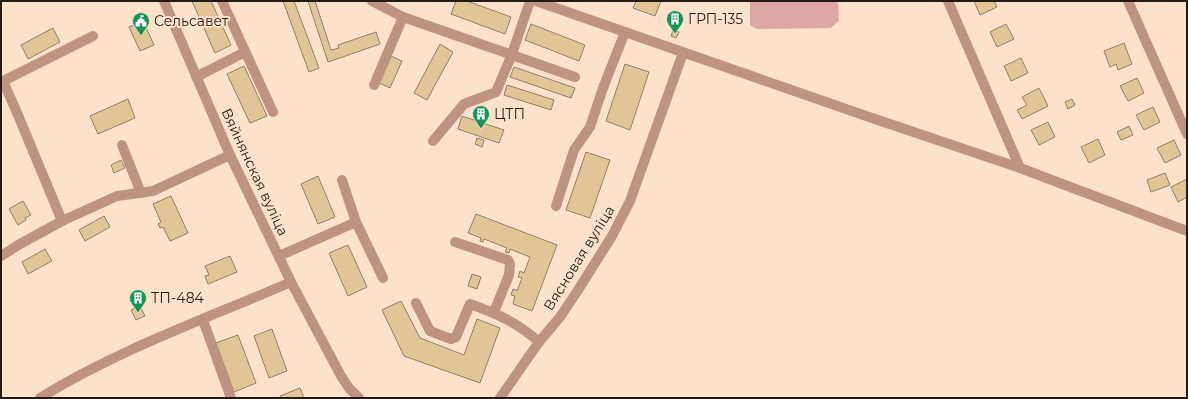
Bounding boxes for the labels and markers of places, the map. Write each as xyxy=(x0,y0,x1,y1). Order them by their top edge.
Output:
building icon: ГРП-135 xyxy=(665,9,685,34)
place label: ГРП-135 xyxy=(688,10,743,28)
public building icon: Сельсавет xyxy=(131,11,151,36)
place label: Сельсавет xyxy=(154,12,229,30)
building icon: ЦТП xyxy=(471,104,491,129)
place label: ЦТП xyxy=(494,105,525,123)
building icon: ТП-484 xyxy=(128,288,148,313)
place label: ТП-484 xyxy=(151,289,205,307)

